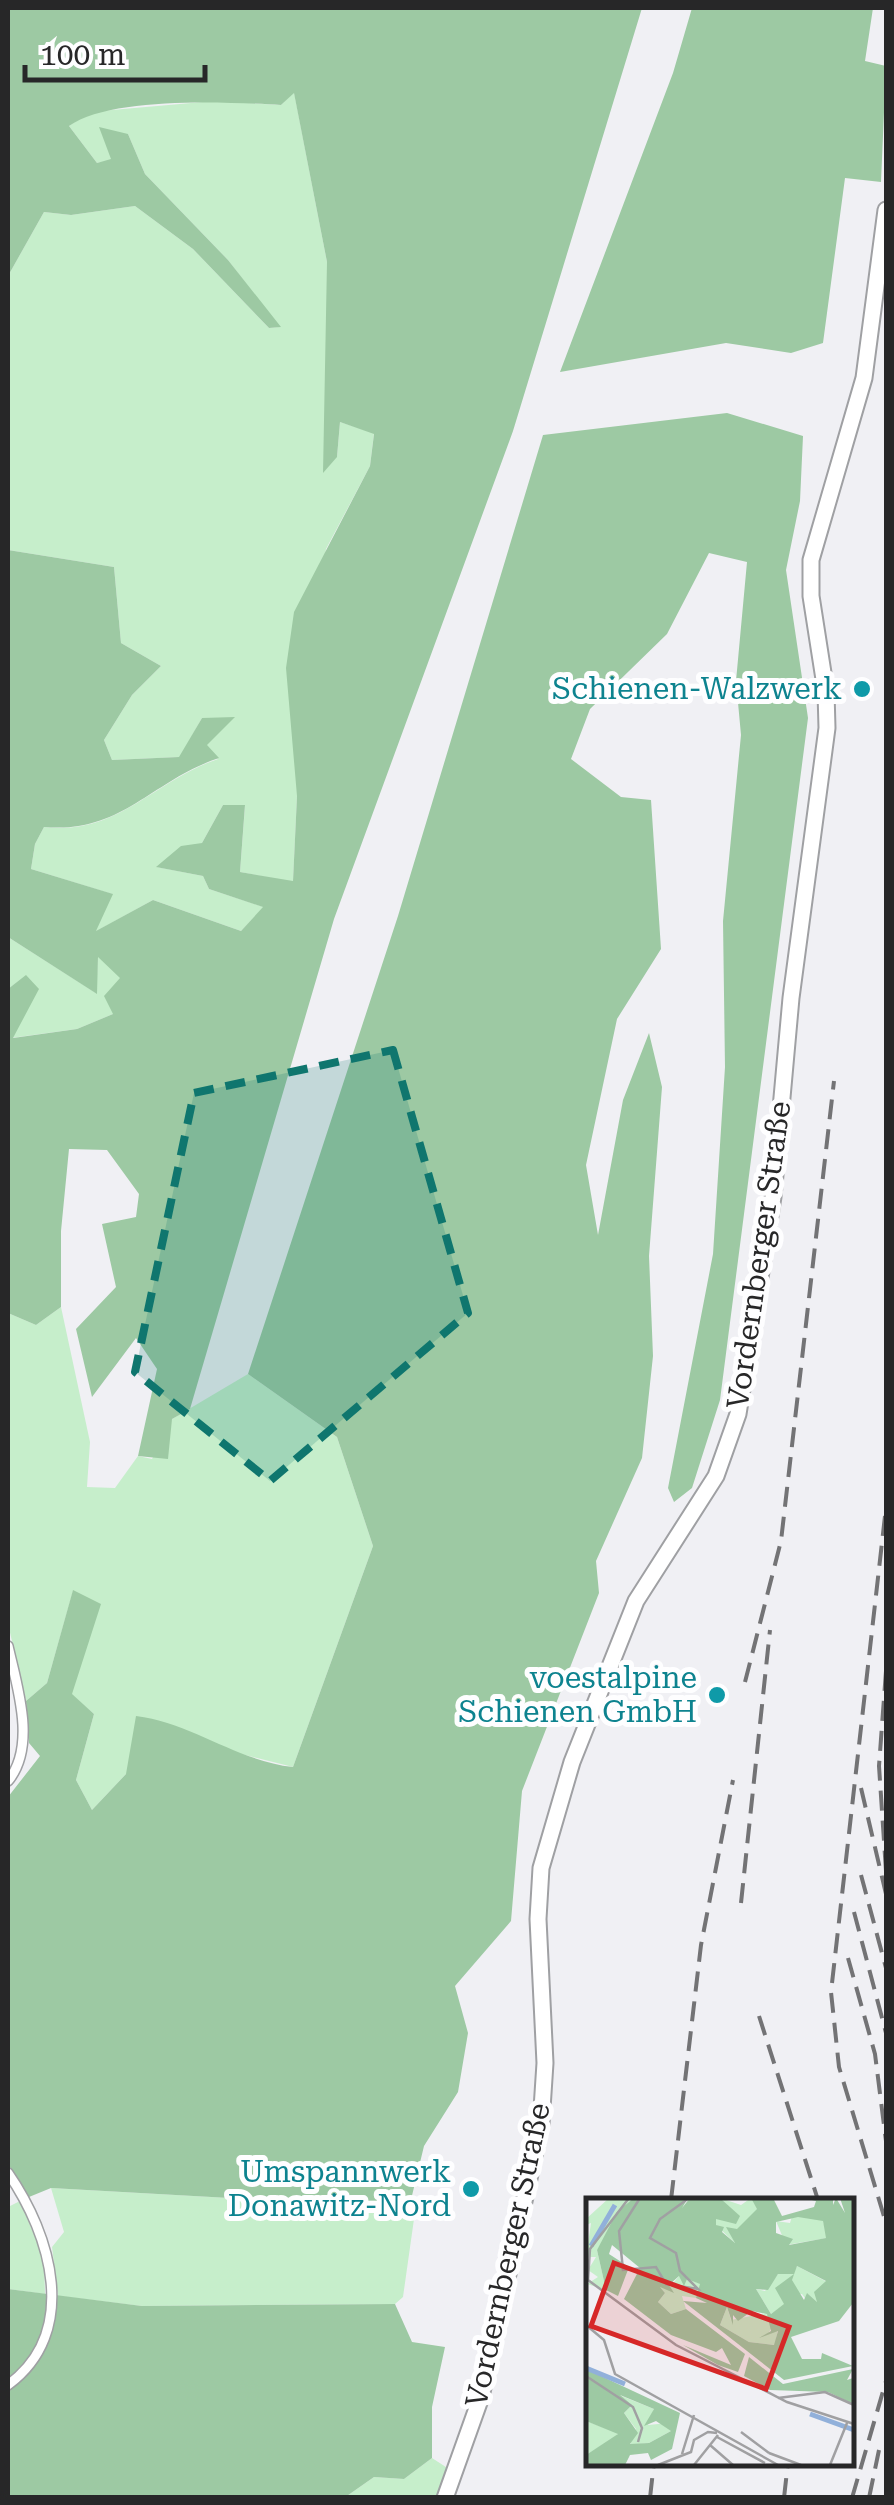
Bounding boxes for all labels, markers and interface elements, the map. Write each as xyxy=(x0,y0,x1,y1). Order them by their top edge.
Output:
scale bar xyxy=(25,20,205,82)
text: 100 m xyxy=(40,37,125,72)
place label: Schienen-Walzwerk xyxy=(552,671,842,706)
marker: Schienen-Walzwerk xyxy=(851,678,873,700)
street label: Vordernberger Straße xyxy=(720,1099,797,1411)
place label: voestalpine Schienen GmbH xyxy=(458,1660,697,1729)
marker: voestalpine Schienen GmbH xyxy=(706,1684,728,1706)
street label: Vordernberger Straße xyxy=(458,2099,557,2410)
place label: Umspannwerk Donawitz-Nord xyxy=(228,2154,451,2223)
marker: Umspannwerk Donawitz-Nord xyxy=(460,2178,482,2200)
inset map xyxy=(586,2198,854,2465)

